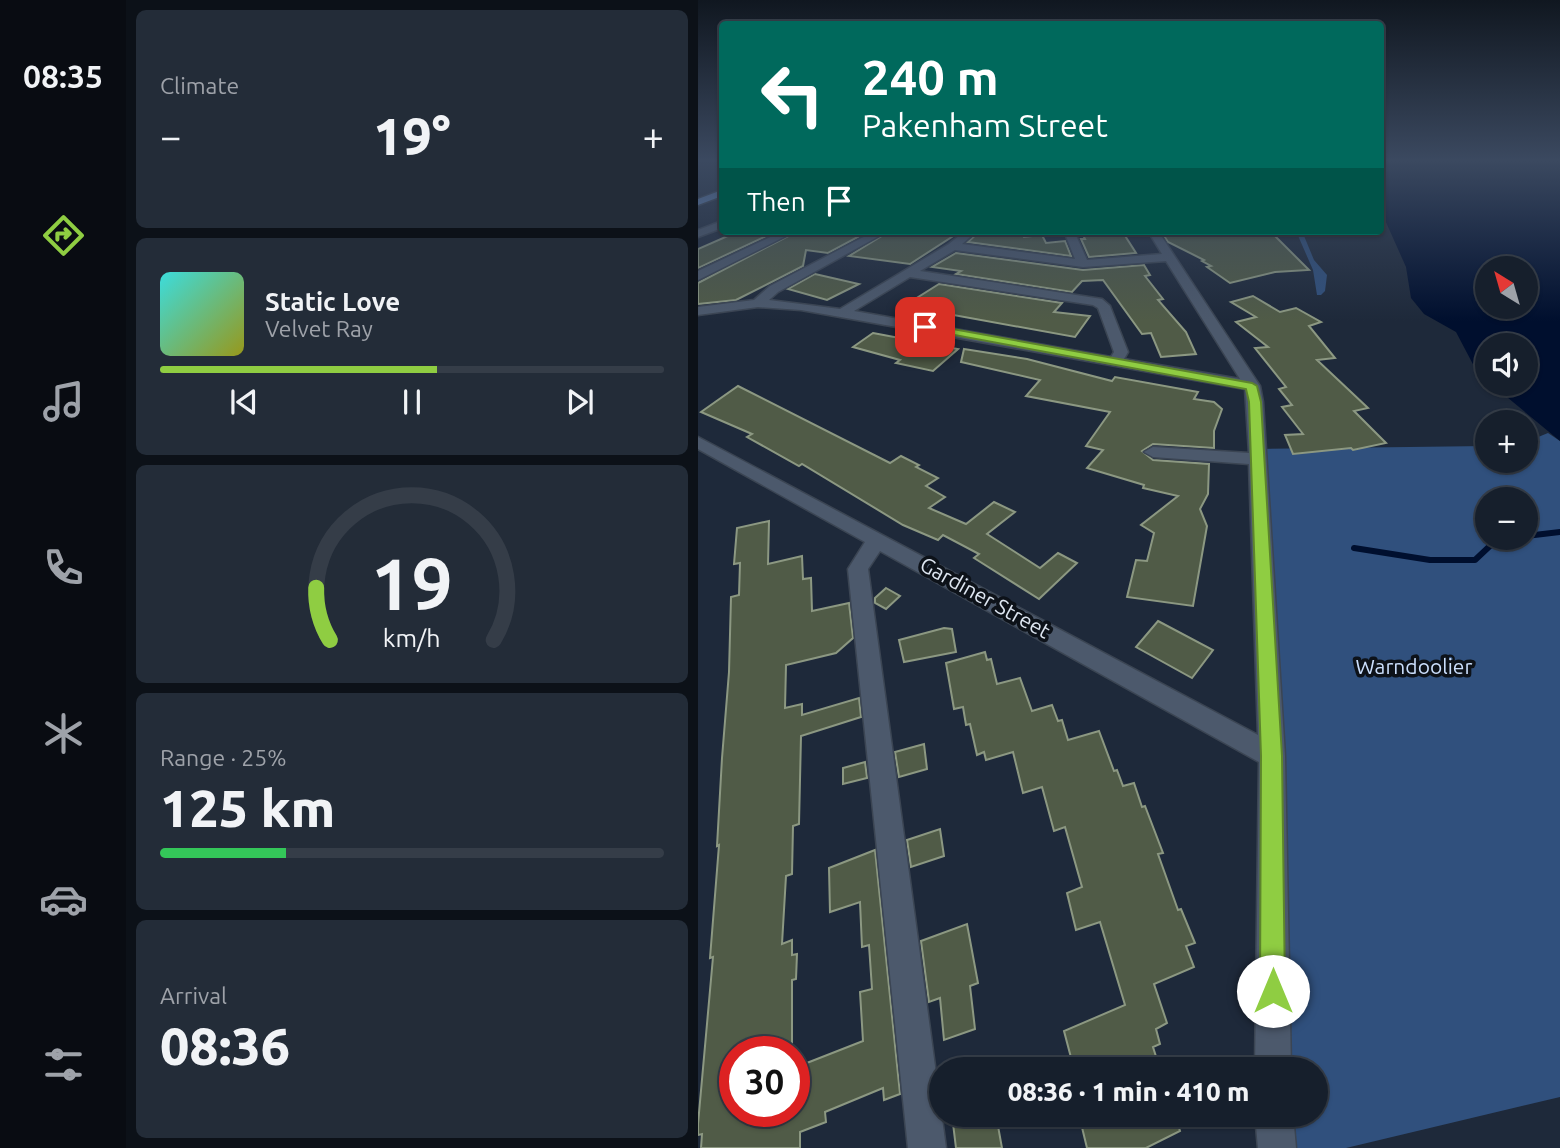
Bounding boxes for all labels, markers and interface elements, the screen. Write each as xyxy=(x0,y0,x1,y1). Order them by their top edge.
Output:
icon: left xyxy=(747,49,838,140)
text: 240 m xyxy=(862,49,999,104)
text: 08:35 xyxy=(23,58,103,94)
text: Climate xyxy=(160,73,239,98)
text: 19° xyxy=(373,107,451,165)
text: Pakenham Street xyxy=(862,107,1108,143)
text: − xyxy=(160,115,181,157)
text: + xyxy=(643,115,664,157)
icon: arrive xyxy=(820,182,858,220)
text: Then xyxy=(747,187,806,216)
icon: directions xyxy=(39,211,88,260)
north arrow xyxy=(1475,256,1538,318)
map controls xyxy=(1475,256,1538,550)
text: Static Love xyxy=(265,287,400,316)
pin xyxy=(895,297,955,357)
icon: arrive xyxy=(906,308,944,346)
text: Velvet Ray xyxy=(265,316,373,341)
button: sound xyxy=(1475,333,1538,396)
icon: music xyxy=(39,377,88,426)
icon: previous xyxy=(225,383,263,421)
icon: pause xyxy=(393,383,431,421)
icon: next xyxy=(561,383,599,421)
button: + xyxy=(1475,410,1538,473)
button: − xyxy=(1475,487,1538,550)
text: 19 xyxy=(371,542,453,624)
icon: phone xyxy=(39,543,88,592)
street label: Gardiner Street xyxy=(916,551,1055,643)
text: km/h xyxy=(383,624,441,652)
park label: Warndoolier xyxy=(1356,654,1472,678)
icon: climate xyxy=(39,709,88,758)
text: Range · 25% xyxy=(160,745,287,770)
text: 125 km xyxy=(160,779,335,837)
icon: car xyxy=(39,875,88,924)
position arrow xyxy=(1236,954,1310,1028)
text: Arrival xyxy=(160,983,227,1008)
text: 08:36 xyxy=(160,1017,290,1075)
speed limit sign: 30 xyxy=(719,1036,810,1127)
icon: filters xyxy=(39,1040,88,1089)
text: 08:36 · 1 min · 410 m xyxy=(1008,1077,1249,1106)

